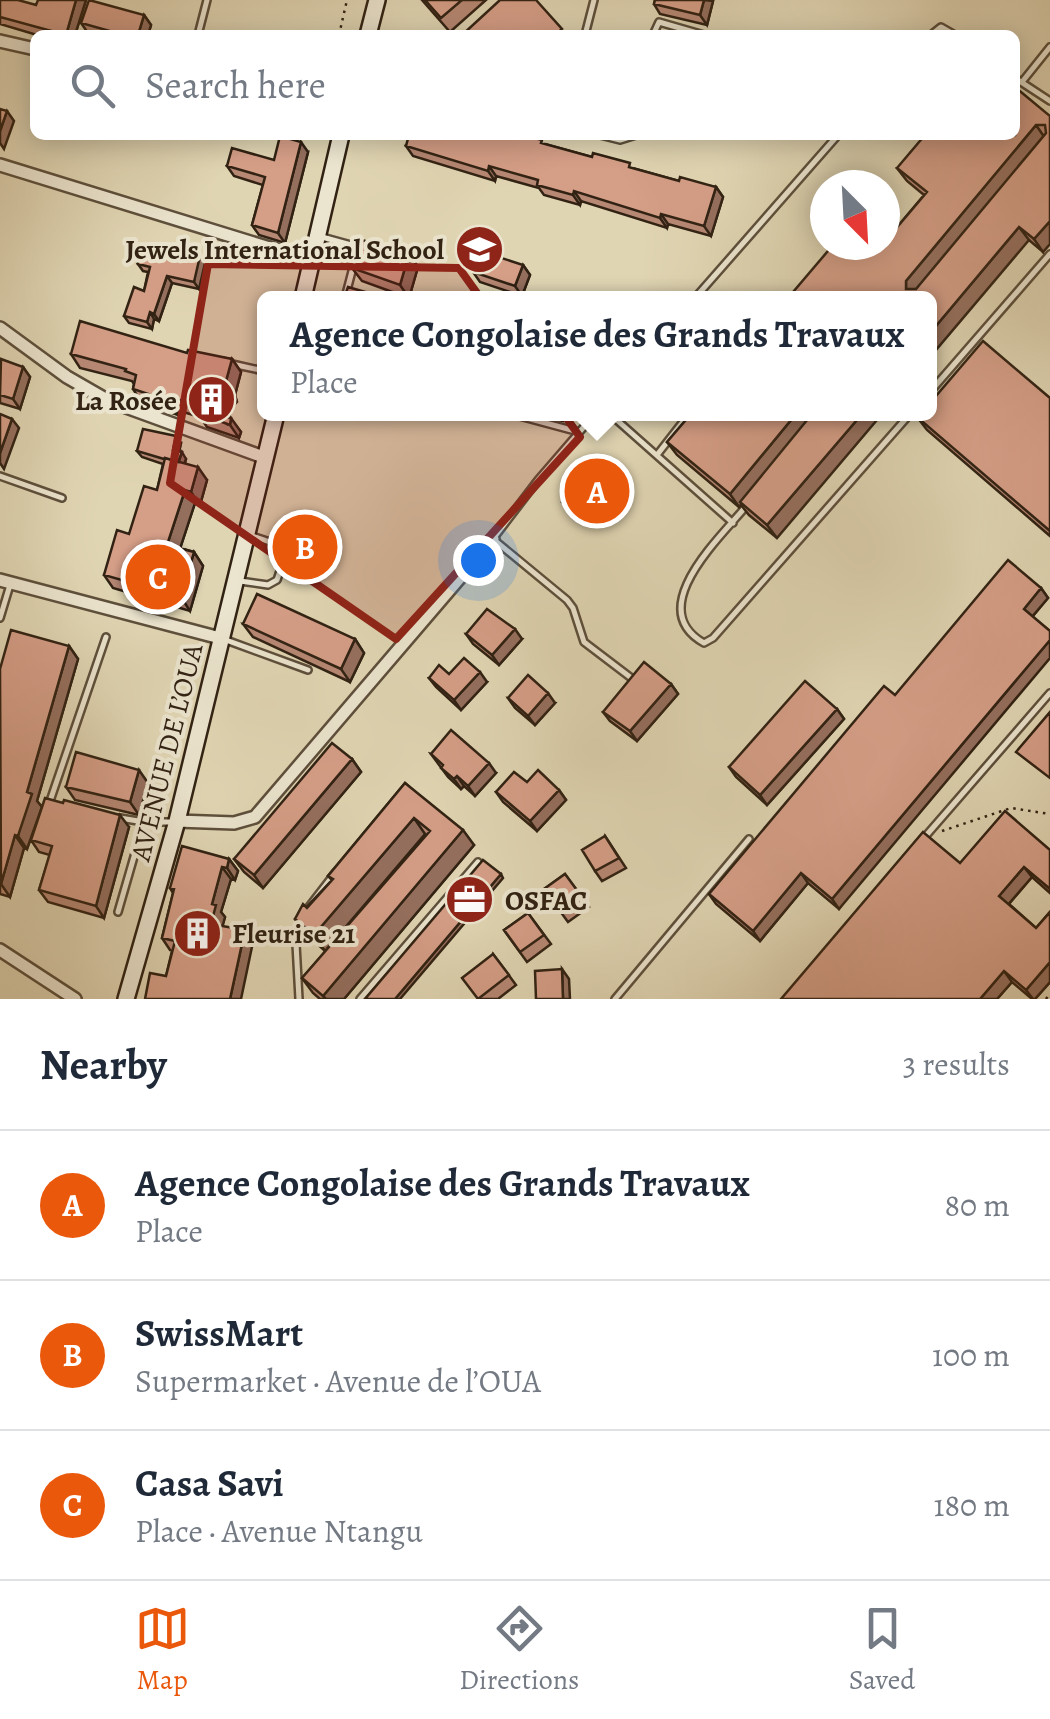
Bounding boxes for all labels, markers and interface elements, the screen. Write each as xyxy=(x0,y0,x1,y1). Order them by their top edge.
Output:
search box xyxy=(30,30,1020,140)
icon: search xyxy=(65,58,120,113)
text: Search here xyxy=(145,59,326,111)
north arrow xyxy=(810,170,900,260)
school or university icon: Jewels International School xyxy=(453,223,505,275)
place label: Jewels International School xyxy=(126,231,445,269)
popup xyxy=(257,291,937,421)
text: Agence Congolaise des Grands Travaux xyxy=(290,308,904,360)
text: Place xyxy=(290,360,358,404)
building icon: La Rosée xyxy=(186,374,238,426)
place label: La Rosée xyxy=(75,382,177,420)
pin: A xyxy=(564,454,630,528)
pin: B xyxy=(272,510,338,584)
your location xyxy=(453,535,504,586)
pin: C xyxy=(126,540,190,614)
street label: AVENUE DE L’OUA xyxy=(121,639,213,866)
office icon: OSFAC xyxy=(444,874,496,926)
place label: OSFAC xyxy=(505,882,587,920)
building icon: Fleurise 21 xyxy=(171,907,223,959)
place label: Fleurise 21 xyxy=(232,915,355,953)
text: Nearby xyxy=(40,1036,167,1093)
text: 3 results xyxy=(903,1042,1010,1086)
text: Agence Congolaise des Grands Travaux xyxy=(135,1157,749,1209)
text: A xyxy=(62,1183,83,1227)
text: 80 m xyxy=(944,1183,1010,1227)
text: Place xyxy=(135,1209,203,1253)
text: SwissMart xyxy=(135,1307,303,1359)
text: B xyxy=(62,1333,83,1377)
text: 100 m xyxy=(932,1333,1010,1377)
text: Supermarket · Avenue de l’OUA xyxy=(135,1359,541,1403)
text: Casa Savi xyxy=(135,1457,284,1509)
text: C xyxy=(63,1483,82,1527)
text: 180 m xyxy=(934,1483,1010,1527)
text: Place · Avenue Ntangu xyxy=(135,1509,423,1553)
tab: Map xyxy=(135,1601,190,1699)
tab: Directions xyxy=(459,1601,579,1699)
tab: Saved xyxy=(849,1601,915,1699)

